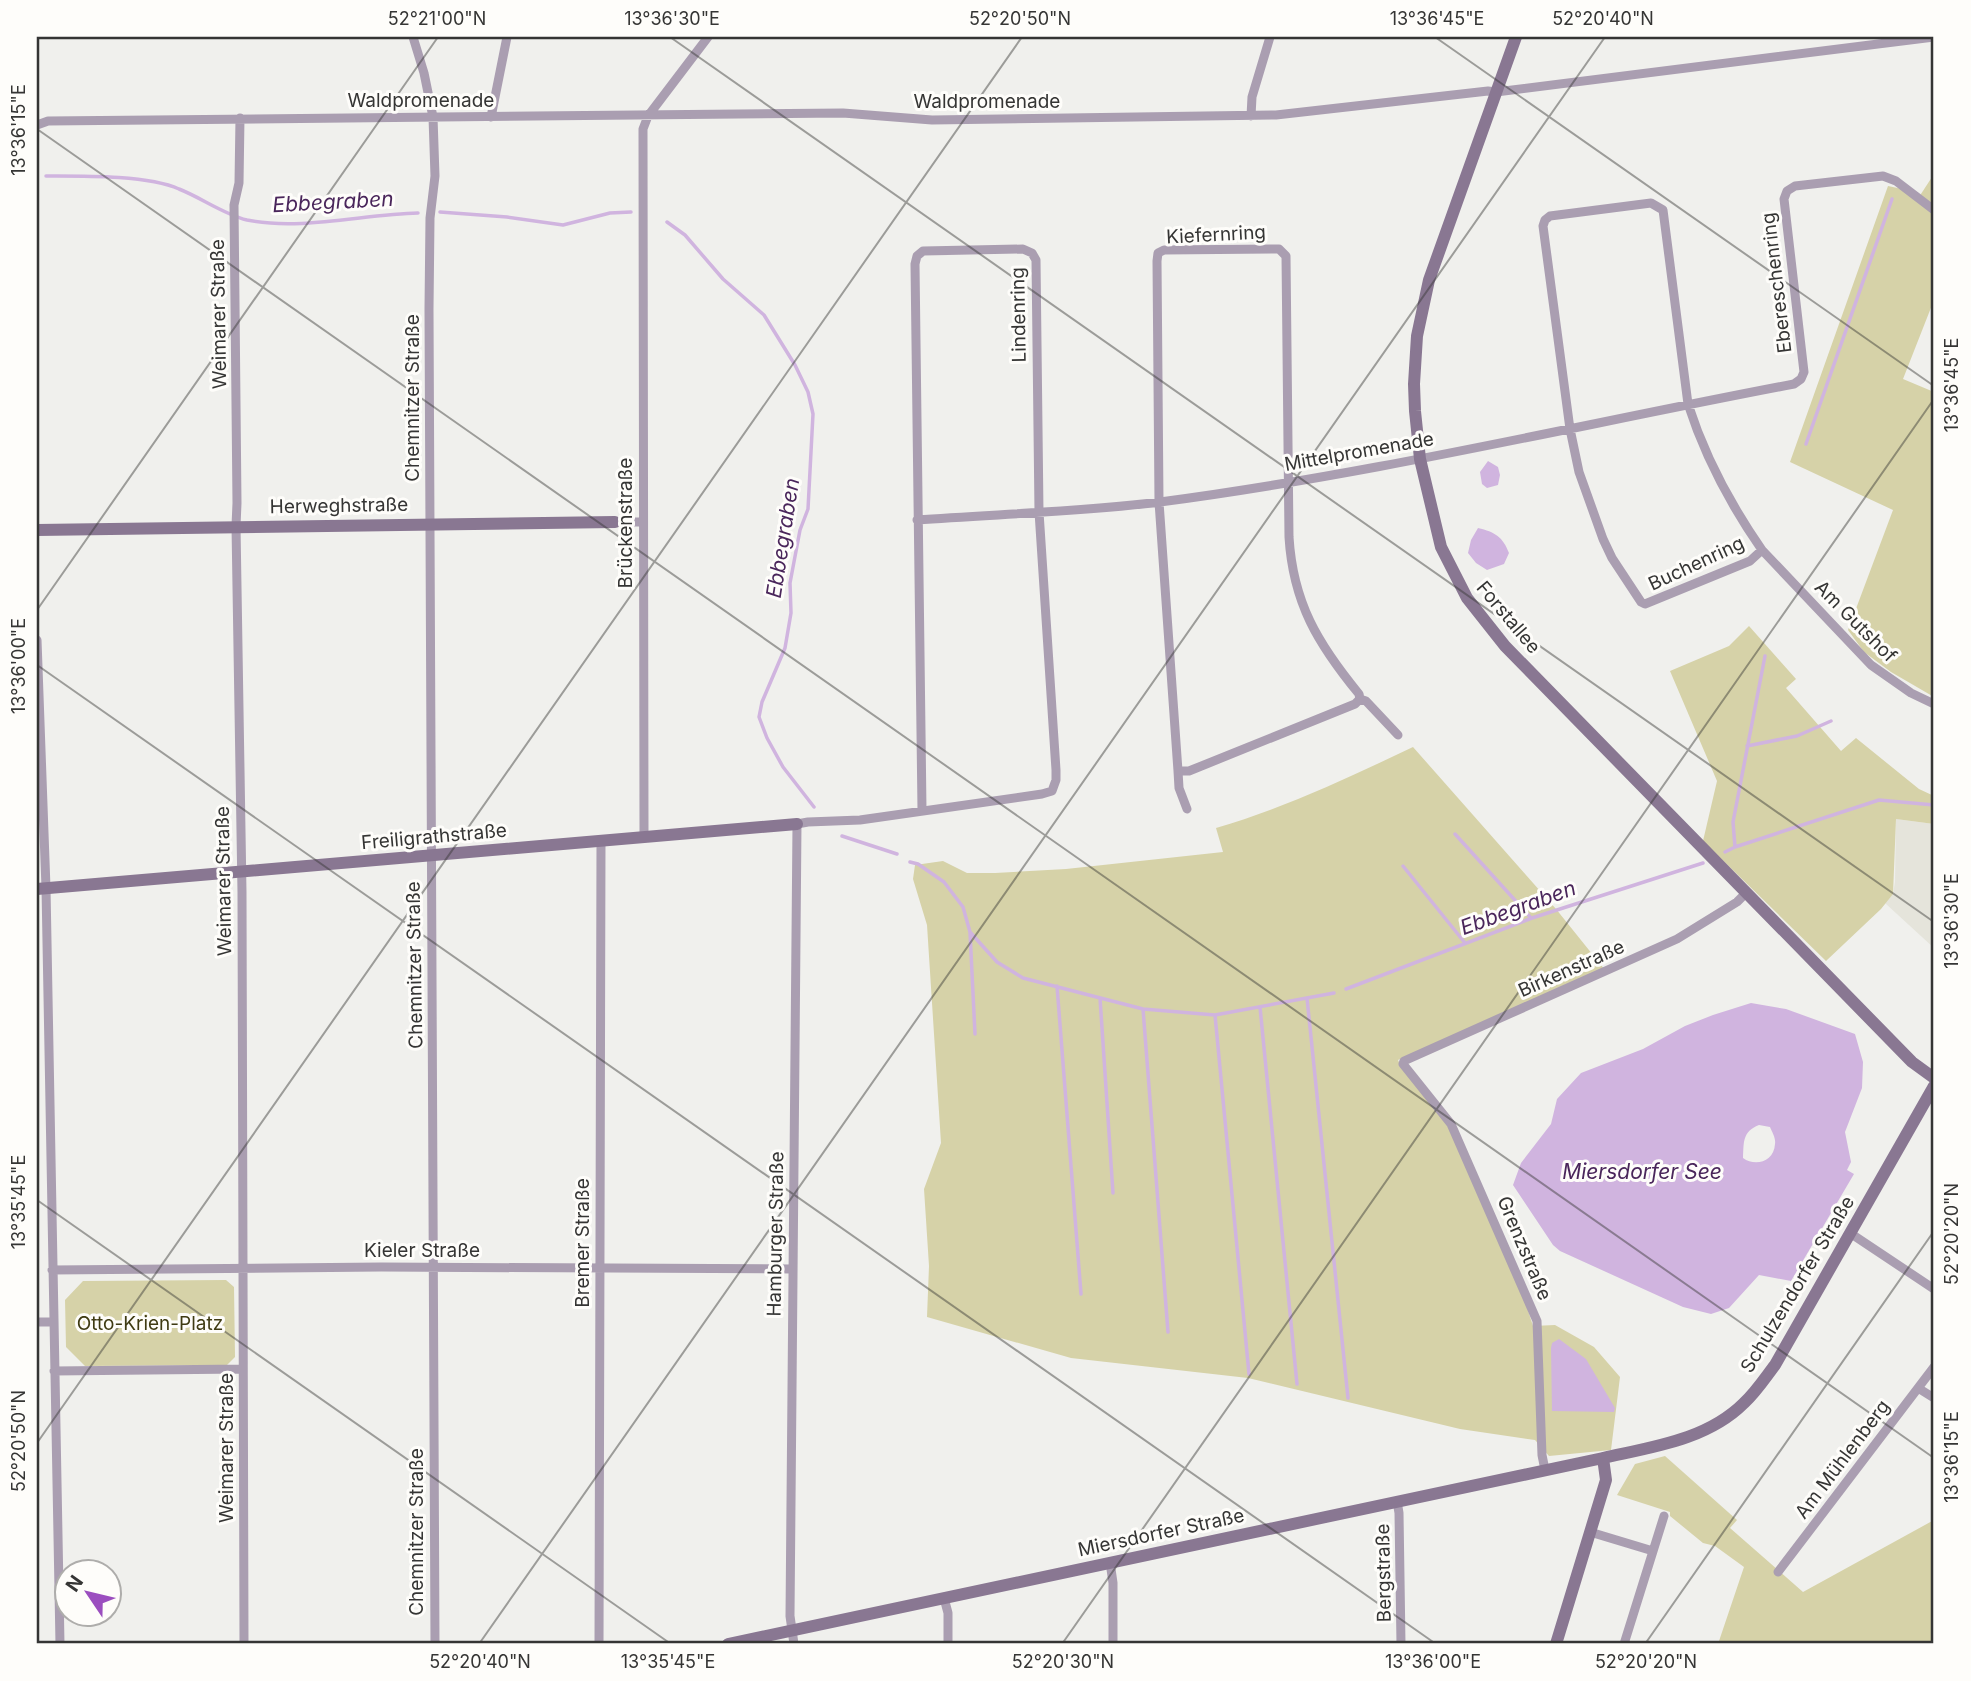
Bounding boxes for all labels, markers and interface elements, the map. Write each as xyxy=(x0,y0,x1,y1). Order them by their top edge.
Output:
text: 52°21'00"N xyxy=(388,8,486,29)
text: 13°36'30"E xyxy=(624,8,720,29)
text: 52°20'50"N xyxy=(969,8,1071,29)
text: 13°36'45"E xyxy=(1390,8,1484,29)
text: 52°20'40"N xyxy=(1552,8,1654,29)
text: 13°36'15"E xyxy=(8,84,29,176)
street label: Waldpromenade xyxy=(348,89,494,112)
street label: Waldpromenade xyxy=(914,90,1060,113)
water label: Ebbegraben xyxy=(272,186,394,217)
street label: Ebereschenring xyxy=(1756,211,1797,355)
street label: Kiefernring xyxy=(1166,220,1267,249)
street label: Weimarer Straße xyxy=(206,239,231,389)
street label: Lindenring xyxy=(1006,267,1031,363)
street label: Chemnitzer Straße xyxy=(401,314,424,482)
text: 13°36'45"E xyxy=(1941,338,1962,432)
street label: Mittelpromenade xyxy=(1283,427,1436,476)
street label: Brückenstraße xyxy=(614,458,637,588)
water label: Ebbegraben xyxy=(761,476,804,600)
street label: Herweghstraße xyxy=(270,493,408,518)
street label: Buchenring xyxy=(1645,531,1748,596)
street label: Forstallee xyxy=(1472,576,1546,658)
street label: Am Gutshof xyxy=(1810,576,1901,667)
text: 13°36'00"E xyxy=(8,618,29,714)
street label: Weimarer Straße xyxy=(211,806,236,956)
street label: Freiligrathstraße xyxy=(360,819,508,854)
text: 13°36'30"E xyxy=(1941,873,1962,969)
water label: Ebbegraben xyxy=(1457,875,1579,940)
street label: Chemnitzer Straße xyxy=(402,881,427,1049)
street label: Birkenstraße xyxy=(1515,935,1628,1002)
street label: Hamburger Straße xyxy=(763,1151,788,1317)
text: 13°35'45"E xyxy=(8,1155,29,1249)
water label: Miersdorfer See xyxy=(1562,1159,1722,1184)
street label: Bremer Straße xyxy=(571,1178,594,1308)
text: 52°20'20"N xyxy=(1941,1183,1962,1285)
street label: Schulzendorfer Straße xyxy=(1736,1192,1859,1377)
street label: Grenzstraße xyxy=(1492,1193,1557,1304)
street label: Kieler Straße xyxy=(364,1239,480,1262)
park label: Otto-Krien-Platz xyxy=(77,1312,223,1335)
street label: Weimarer Straße xyxy=(215,1373,238,1523)
text: 52°20'50"N xyxy=(8,1390,29,1492)
street label: Am Mühlenberg xyxy=(1790,1395,1895,1523)
text: 13°36'15"E xyxy=(1941,1411,1962,1503)
street label: Chemnitzer Straße xyxy=(405,1448,428,1616)
street label: Miersdorfer Straße xyxy=(1076,1504,1246,1561)
street label: Bergstraße xyxy=(1371,1523,1396,1623)
north arrow xyxy=(52,1558,122,1628)
text: N xyxy=(61,1571,88,1596)
text: 52°20'40"N xyxy=(429,1651,531,1672)
text: 13°35'45"E xyxy=(621,1651,715,1672)
text: 52°20'30"N xyxy=(1012,1651,1114,1672)
text: 13°36'00"E xyxy=(1385,1651,1481,1672)
text: 52°20'20"N xyxy=(1595,1651,1697,1672)

